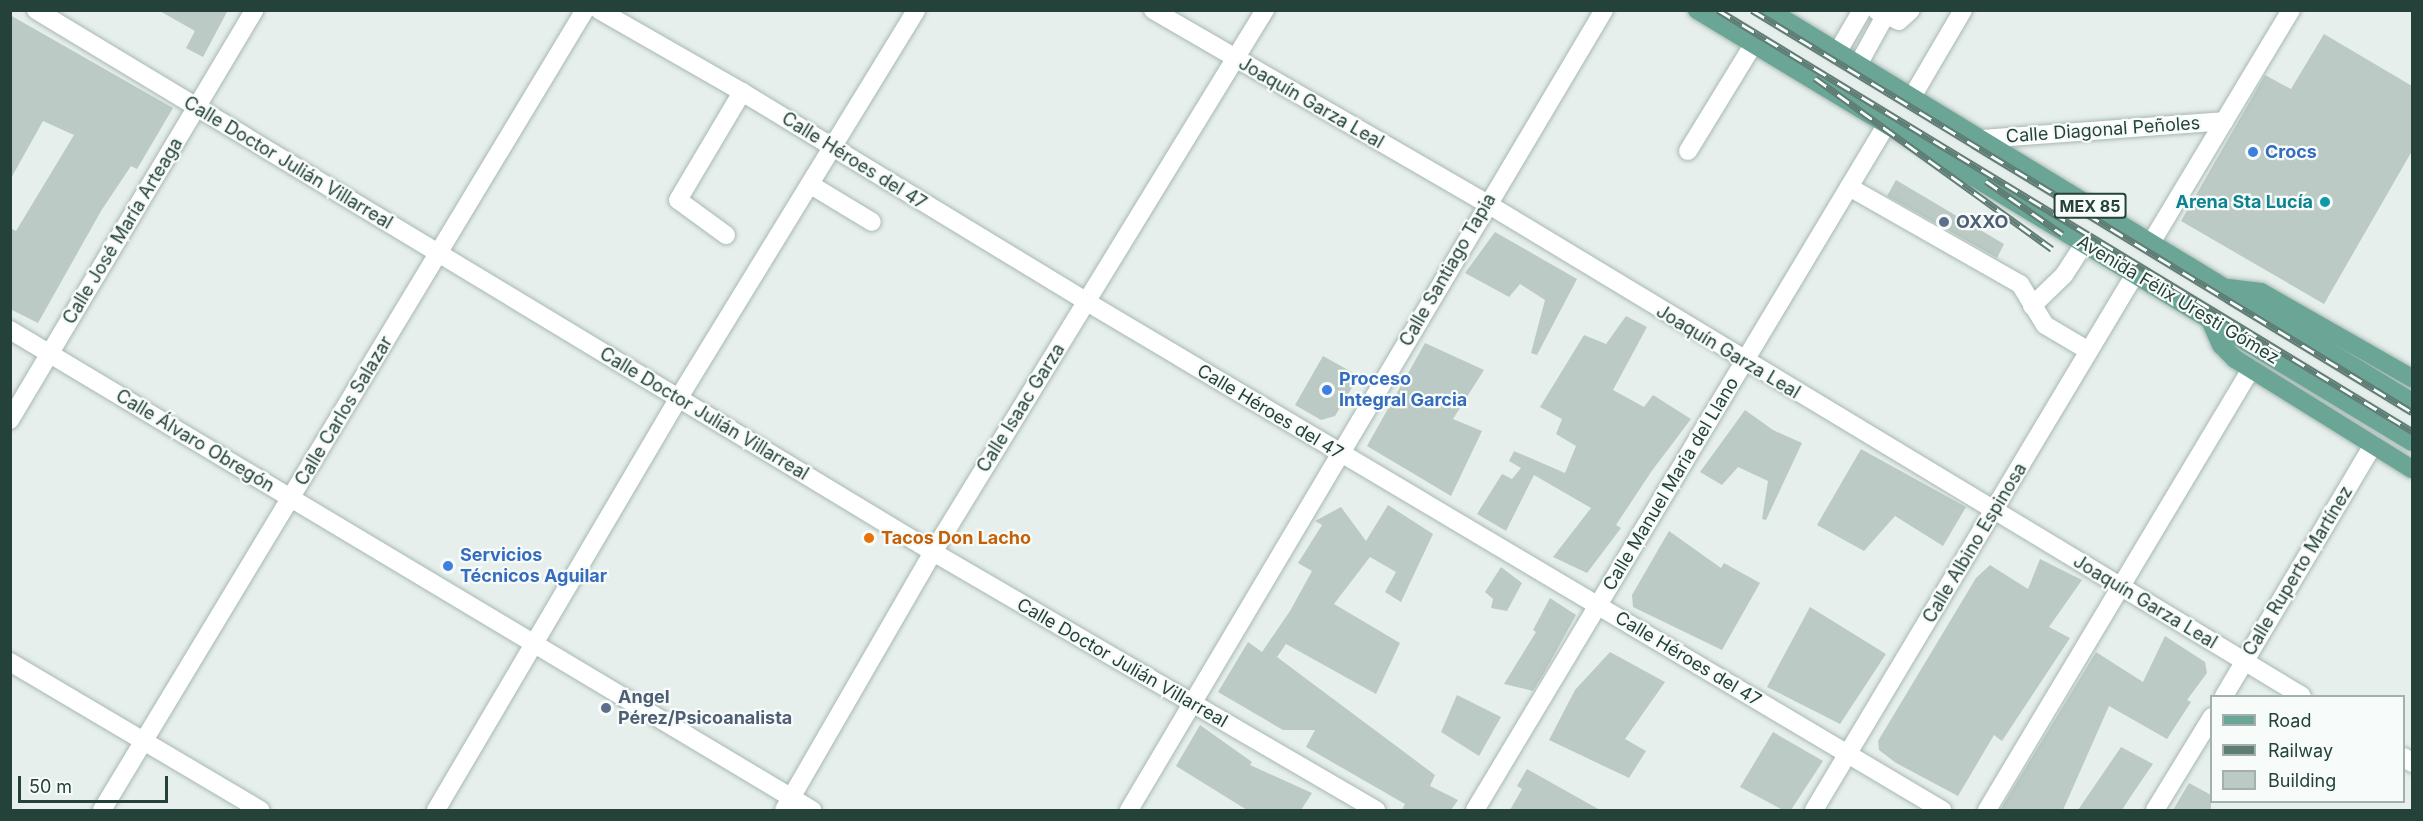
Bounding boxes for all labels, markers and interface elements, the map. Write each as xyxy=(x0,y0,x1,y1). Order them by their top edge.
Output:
street label: Joaquín Garza Leal xyxy=(1235,53,1387,153)
street label: Calle Doctor Julián Villarreal xyxy=(180,92,396,234)
street label: Calle Héroes del 47 xyxy=(778,108,930,214)
street label: Calle Diagonal Peñoles xyxy=(2005,112,2201,148)
street label: Calle José María Arteaga xyxy=(59,134,187,328)
place label: Crocs xyxy=(2265,141,2317,163)
marker: Crocs xyxy=(2246,145,2260,159)
street label: Calle Santiago Tapia xyxy=(1395,190,1501,350)
place label: Arena Sta Lucía xyxy=(2176,191,2313,213)
road number: MEX 85 xyxy=(2052,193,2128,219)
marker: Arena Sta Lucía xyxy=(2318,195,2332,209)
place label: OXXO xyxy=(1956,211,2008,233)
marker: OXXO xyxy=(1937,215,1951,229)
street label: Avenida Félix Uresti Gómez xyxy=(2073,231,2283,369)
street label: Joaquín Garza Leal xyxy=(1652,301,1804,403)
street label: Calle Carlos Salazar xyxy=(291,332,397,490)
street label: Calle Isaac Garza xyxy=(973,340,1069,476)
street label: Calle Doctor Julián Villarreal xyxy=(596,343,812,485)
street label: Calle Héroes del 47 xyxy=(1193,360,1347,464)
place label: Proceso Integral Garcia xyxy=(1339,369,1467,412)
street label: Calle Manuel Maria del Llano xyxy=(1599,373,1743,595)
marker: Proceso Integral Garcia xyxy=(1320,383,1334,397)
street label: Calle Álvaro Obregón xyxy=(112,385,278,497)
street label: Calle Albino Espinosa xyxy=(1919,459,2031,627)
street label: Calle Ruperto Martínez xyxy=(2239,482,2357,660)
place label: Tacos Don Lacho xyxy=(881,527,1031,549)
marker: Tacos Don Lacho xyxy=(862,531,876,545)
place label: Servicios Técnicos Aguilar xyxy=(460,545,607,588)
street label: Joaquín Garza Leal xyxy=(2069,551,2221,653)
marker: Servicios Técnicos Aguilar xyxy=(441,559,455,573)
street label: Calle Doctor Julián Villarreal xyxy=(1013,594,1231,732)
street label: Calle Héroes del 47 xyxy=(1611,607,1765,711)
place label: Angel Pérez/Psicoanalista xyxy=(618,687,792,730)
legend xyxy=(2210,695,2405,803)
marker: Angel Pérez/Psicoanalista xyxy=(599,701,613,715)
text: Road xyxy=(2268,710,2311,731)
text: Railway xyxy=(2268,740,2333,761)
scale bar xyxy=(21,764,171,802)
text: Building xyxy=(2268,770,2336,791)
text: 50 m xyxy=(29,776,72,797)

